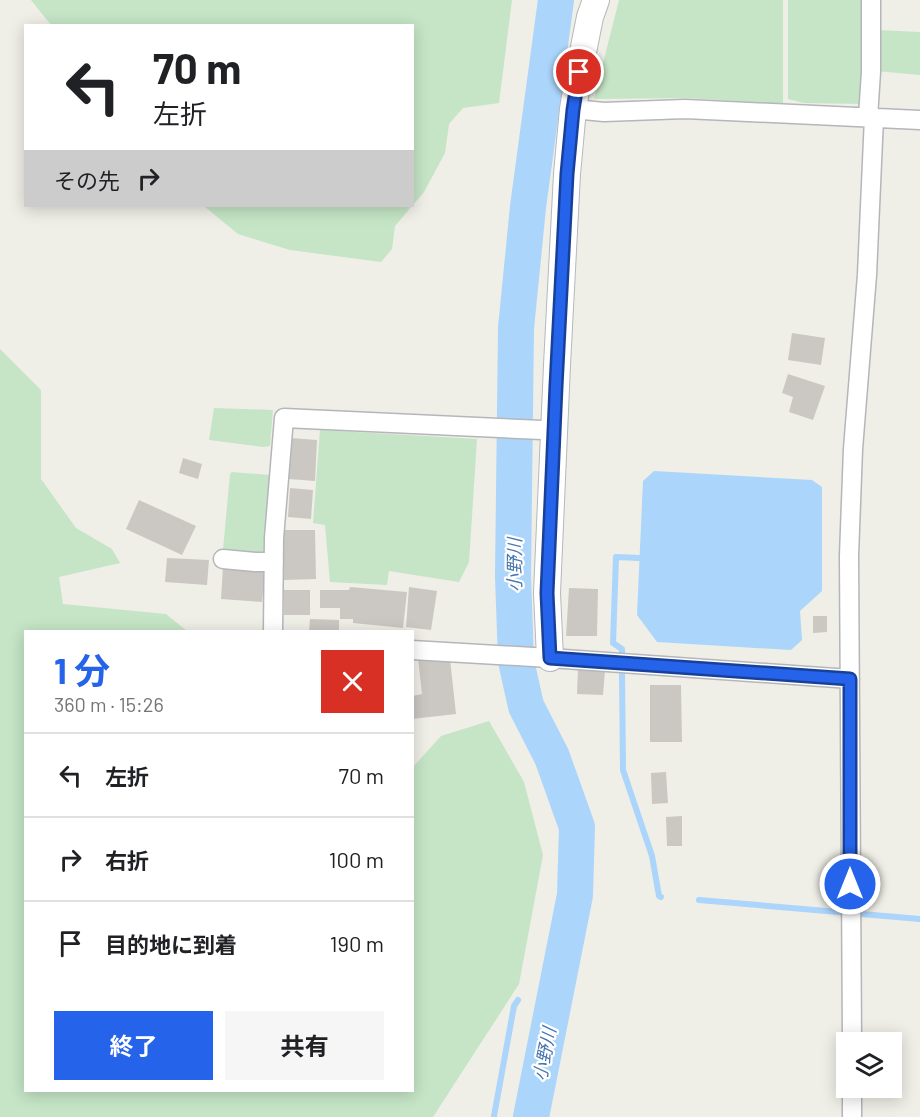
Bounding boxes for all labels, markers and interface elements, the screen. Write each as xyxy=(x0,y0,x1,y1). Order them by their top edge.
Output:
text: 70 m xyxy=(153,42,241,92)
pin xyxy=(553,46,604,97)
icon: left xyxy=(54,48,132,126)
icon: arrive xyxy=(562,55,595,88)
text: 左折 xyxy=(153,97,207,129)
icon: right xyxy=(132,162,165,195)
text: その先 xyxy=(54,167,120,193)
water label: 小野川 xyxy=(503,536,525,592)
text: 1 分 xyxy=(54,648,110,691)
button: close xyxy=(321,650,384,713)
text: 360 m · 15:26 xyxy=(54,692,164,716)
icon: left xyxy=(54,759,87,792)
text: 70 m xyxy=(339,762,384,788)
text: 左折 xyxy=(105,763,149,789)
icon: right xyxy=(54,843,87,876)
text: 100 m xyxy=(329,846,384,872)
text: 右折 xyxy=(105,847,149,873)
position arrow xyxy=(818,852,882,916)
icon: arrive xyxy=(54,927,87,960)
text: 190 m xyxy=(330,930,384,956)
text: 目的地に到着 xyxy=(105,931,237,957)
button: 終了 xyxy=(54,1011,213,1080)
button: 共有 xyxy=(225,1011,384,1080)
water label: 小野川 xyxy=(528,1023,560,1083)
map controls xyxy=(836,1032,902,1098)
button: layers xyxy=(836,1032,902,1098)

